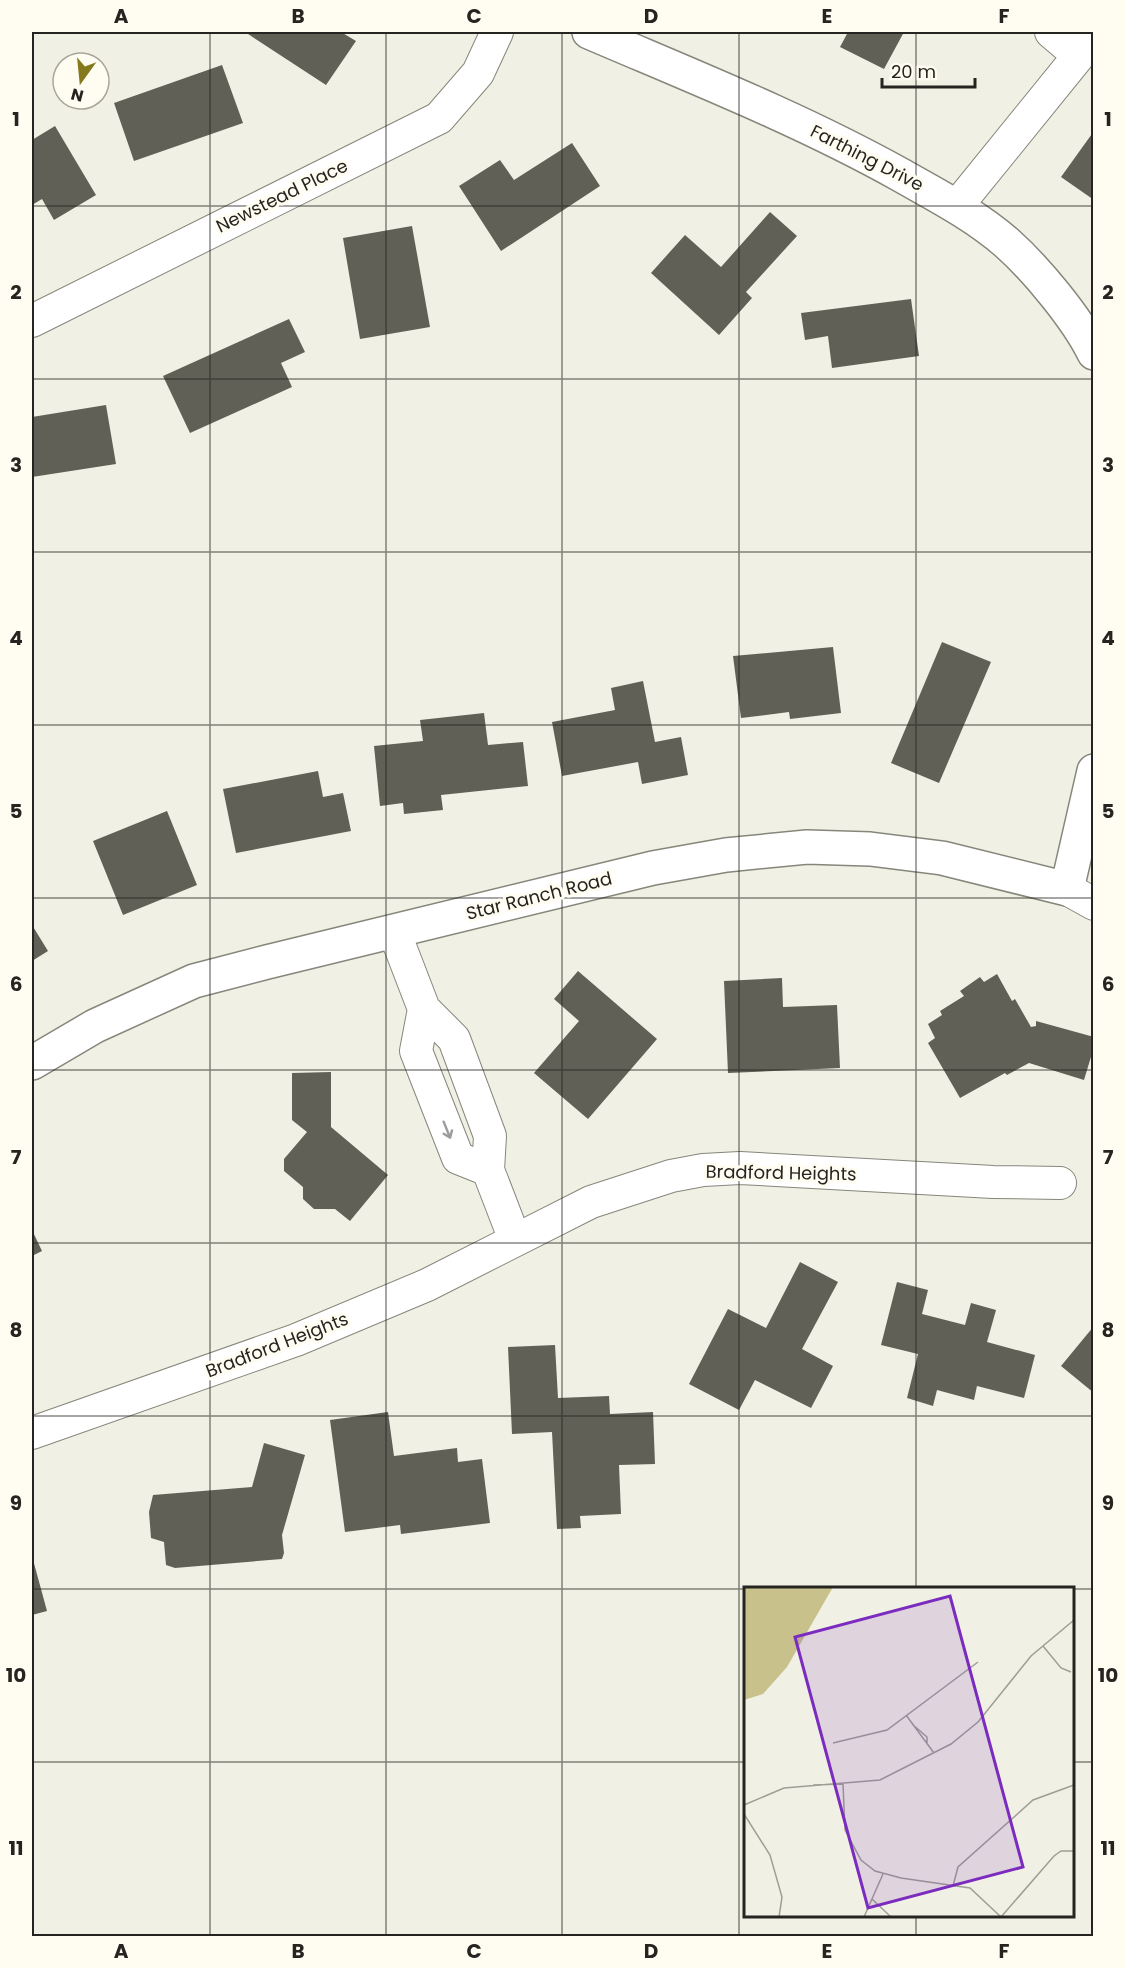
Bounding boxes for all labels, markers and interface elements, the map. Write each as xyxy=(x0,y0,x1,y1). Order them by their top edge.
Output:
text: A xyxy=(114,2,129,30)
text: B xyxy=(291,2,305,30)
text: C xyxy=(466,2,482,30)
text: D xyxy=(644,2,658,30)
text: E xyxy=(822,2,832,30)
text: F xyxy=(999,2,1010,30)
north arrow xyxy=(51,51,111,111)
scale bar xyxy=(882,51,975,89)
text: 20 m xyxy=(891,59,936,84)
text: N xyxy=(68,82,86,108)
text: 1 xyxy=(12,105,20,133)
text: 1 xyxy=(1104,105,1112,133)
street label: Farthing Drive xyxy=(806,118,928,197)
street label: Newstead Place xyxy=(212,153,352,238)
text: 2 xyxy=(10,278,22,306)
text: 2 xyxy=(1102,278,1114,306)
text: 3 xyxy=(10,451,22,479)
text: 3 xyxy=(1102,451,1114,479)
text: 4 xyxy=(9,624,23,652)
text: 4 xyxy=(1101,624,1115,652)
text: 5 xyxy=(10,797,23,825)
text: 5 xyxy=(1102,797,1115,825)
street label: Star Ranch Road xyxy=(463,865,614,926)
text: 6 xyxy=(10,970,22,998)
text: 6 xyxy=(1102,970,1114,998)
one-way arrow xyxy=(442,1120,453,1138)
text: 7 xyxy=(11,1143,22,1171)
text: 7 xyxy=(1103,1143,1114,1171)
street label: Bradford Heights xyxy=(705,1159,857,1186)
street label: Bradford Heights xyxy=(202,1306,352,1383)
text: 8 xyxy=(10,1316,22,1344)
text: 8 xyxy=(1102,1316,1114,1344)
text: 9 xyxy=(10,1489,22,1517)
text: 9 xyxy=(1102,1489,1114,1517)
inset map xyxy=(744,1587,1074,1917)
text: 10 xyxy=(6,1661,26,1689)
text: 10 xyxy=(1098,1661,1118,1689)
text: 11 xyxy=(8,1834,24,1862)
text: 11 xyxy=(1100,1834,1116,1862)
text: A xyxy=(114,1937,129,1965)
text: B xyxy=(291,1937,305,1965)
text: C xyxy=(466,1937,482,1965)
text: D xyxy=(644,1937,658,1965)
text: E xyxy=(822,1937,832,1965)
text: F xyxy=(999,1937,1010,1965)

